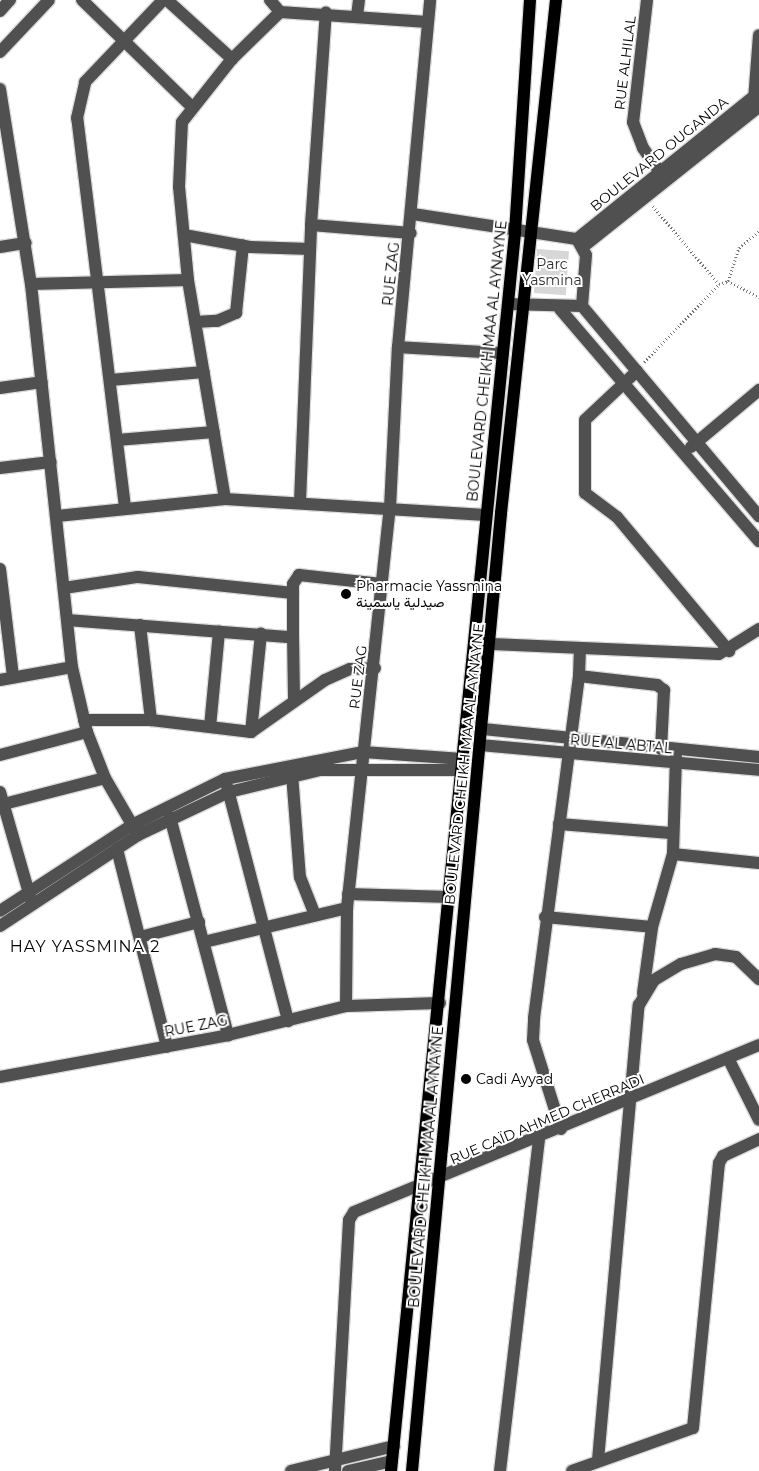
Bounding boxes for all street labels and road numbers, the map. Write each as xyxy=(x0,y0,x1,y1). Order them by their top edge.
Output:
street label: RUE ALHILAL xyxy=(611,15,639,111)
street label: BOULEVARD OUGANDA xyxy=(587,93,731,215)
street label: BOULEVARD CHEIKH MAA AL AYNAYNE xyxy=(464,219,510,503)
street label: RUE ZAG xyxy=(379,241,403,307)
street label: BOULEVARD CHEIKH MAA AL AYNAYNE xyxy=(441,622,487,906)
street label: RUE ZAG xyxy=(346,644,370,710)
street label: RUE AL ABTAL xyxy=(569,731,673,757)
street label: RUE ZAG xyxy=(163,1012,229,1040)
street label: BOULEVARD CHEIKH MAA AL AYNAYNE xyxy=(405,1025,447,1309)
street label: RUE CAÏD AHMED CHERRADI xyxy=(447,1070,647,1168)

